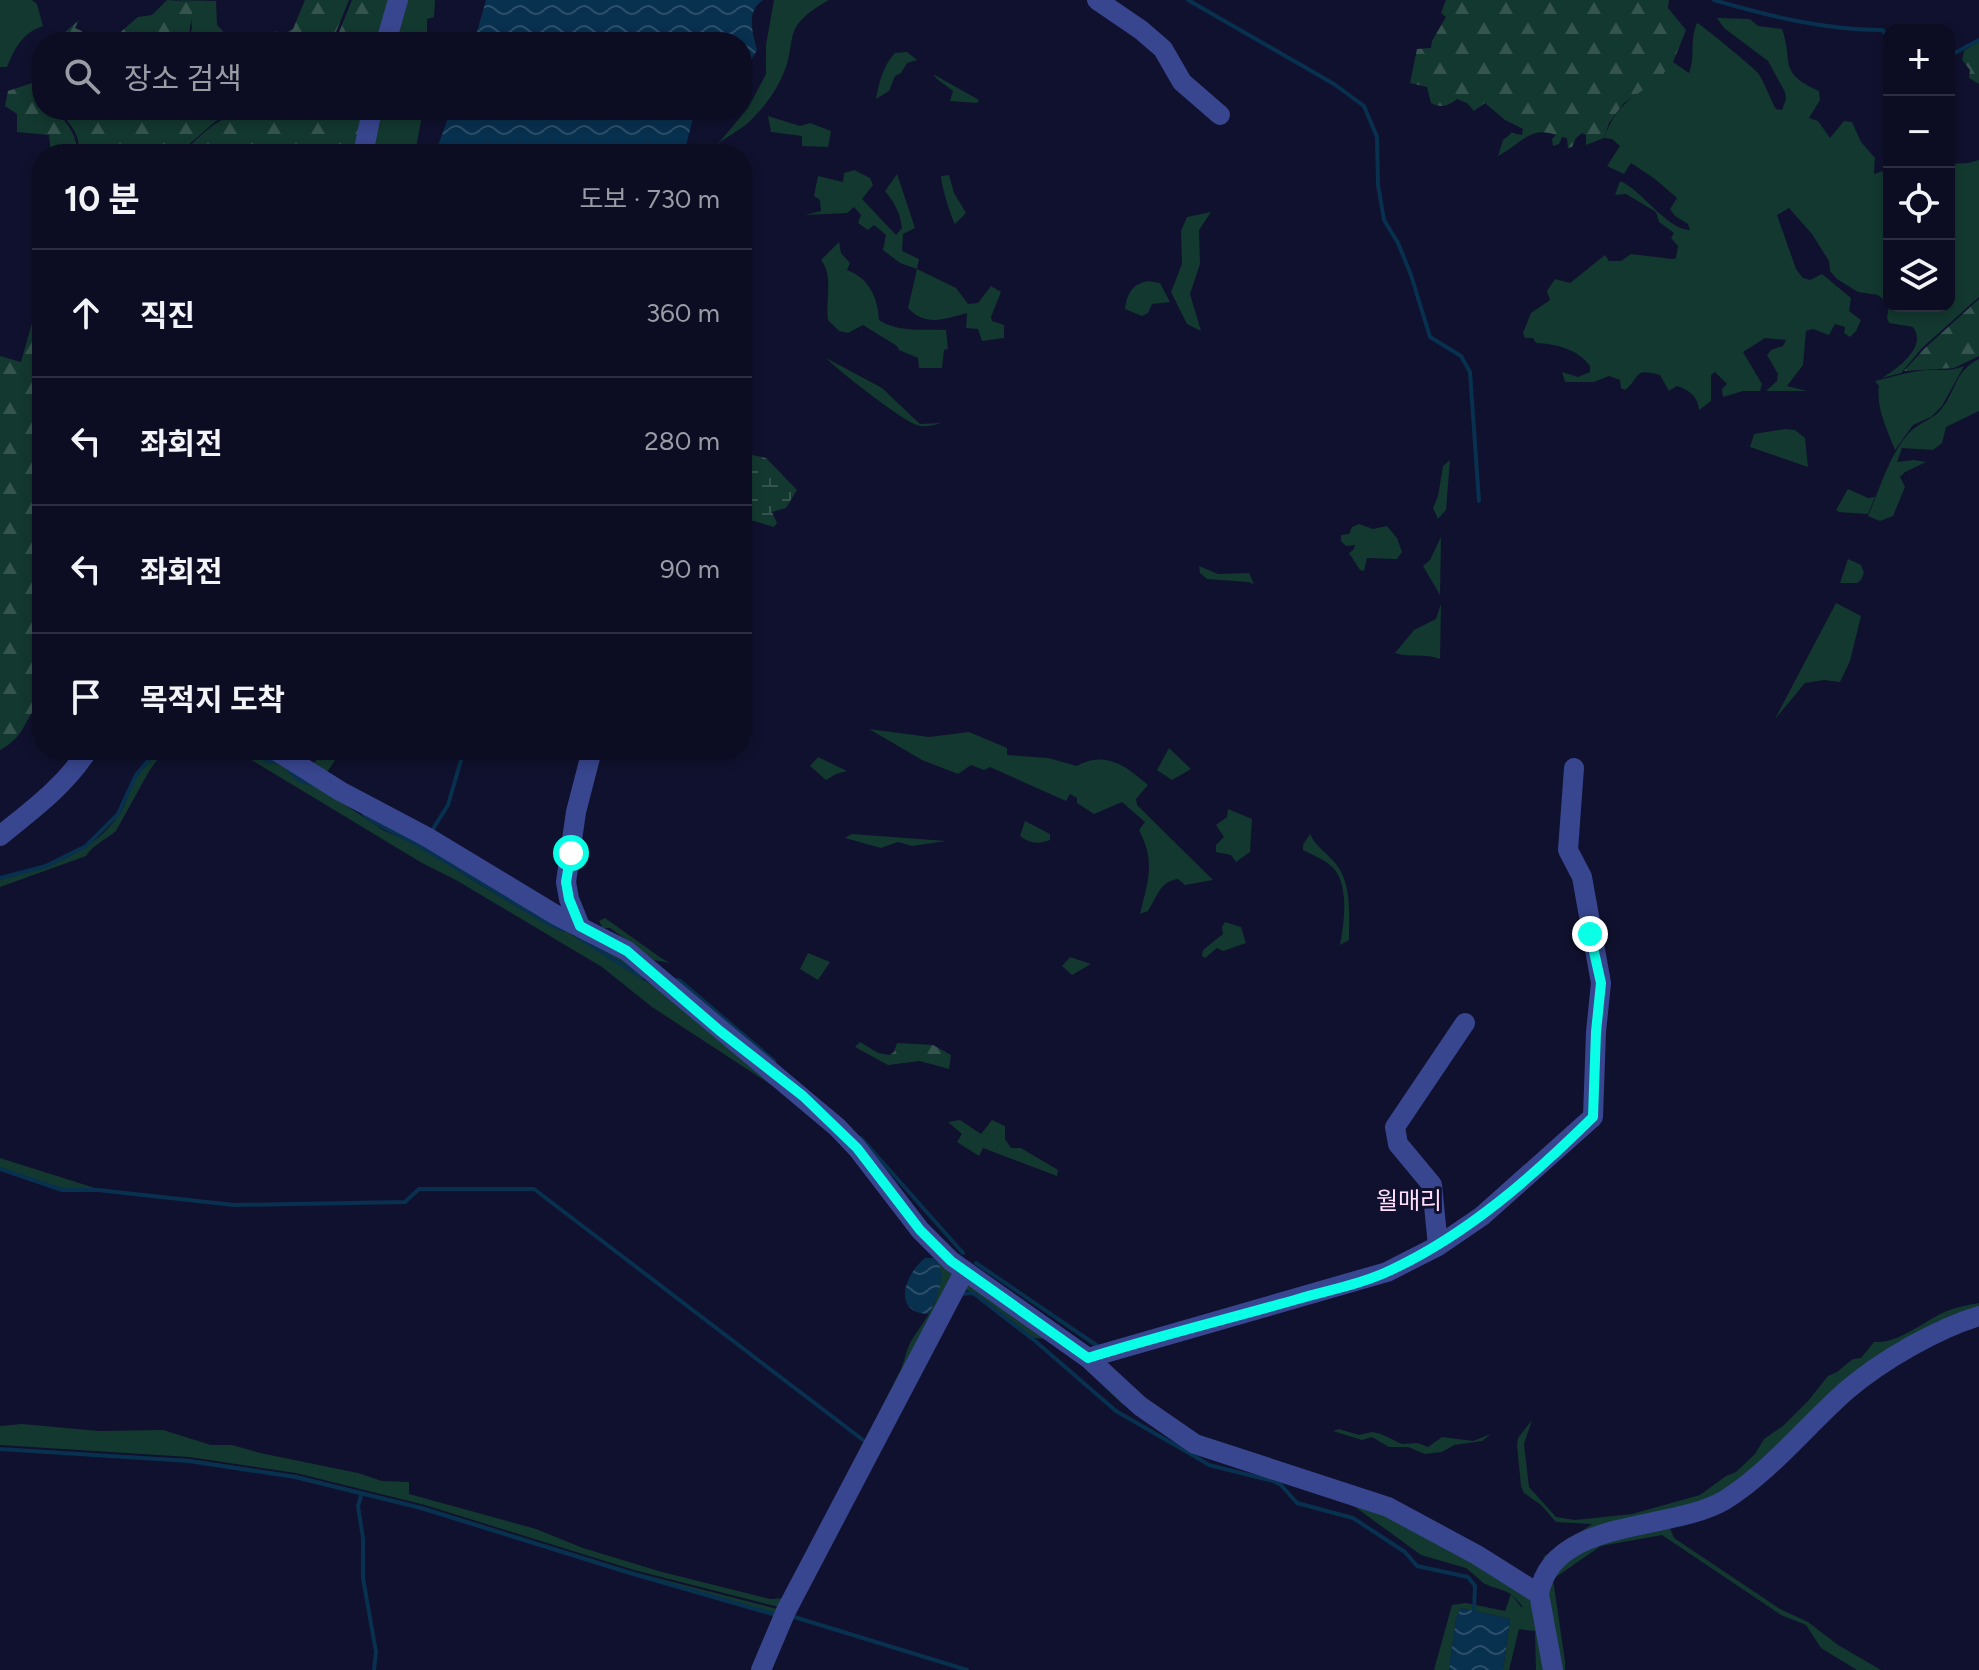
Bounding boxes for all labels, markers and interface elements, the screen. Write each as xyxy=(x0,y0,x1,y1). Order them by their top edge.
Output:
map controls xyxy=(1883,24,1955,312)
button: + xyxy=(1883,24,1955,96)
search box xyxy=(32,32,752,120)
icon: search xyxy=(60,54,104,98)
text: 장소 검색 xyxy=(124,60,242,97)
button: − xyxy=(1883,96,1955,168)
button: locate xyxy=(1883,168,1955,240)
text: 10 분 xyxy=(64,179,140,220)
text: 도보 · 730 m xyxy=(579,183,720,215)
button: layers xyxy=(1883,240,1955,312)
icon: ahead xyxy=(64,291,108,335)
text: 직진 xyxy=(140,297,195,334)
text: 360 m xyxy=(646,297,720,329)
icon: left xyxy=(64,419,108,463)
text: 좌회전 xyxy=(140,425,223,462)
text: 280 m xyxy=(644,425,720,457)
icon: left xyxy=(64,547,108,591)
text: 좌회전 xyxy=(140,553,223,590)
text: 90 m xyxy=(660,553,720,585)
icon: arrive xyxy=(64,675,108,719)
text: 목적지 도착 xyxy=(140,681,285,718)
route start xyxy=(553,835,589,871)
route end xyxy=(1572,916,1608,952)
district label: 월매리 xyxy=(1376,1186,1442,1215)

